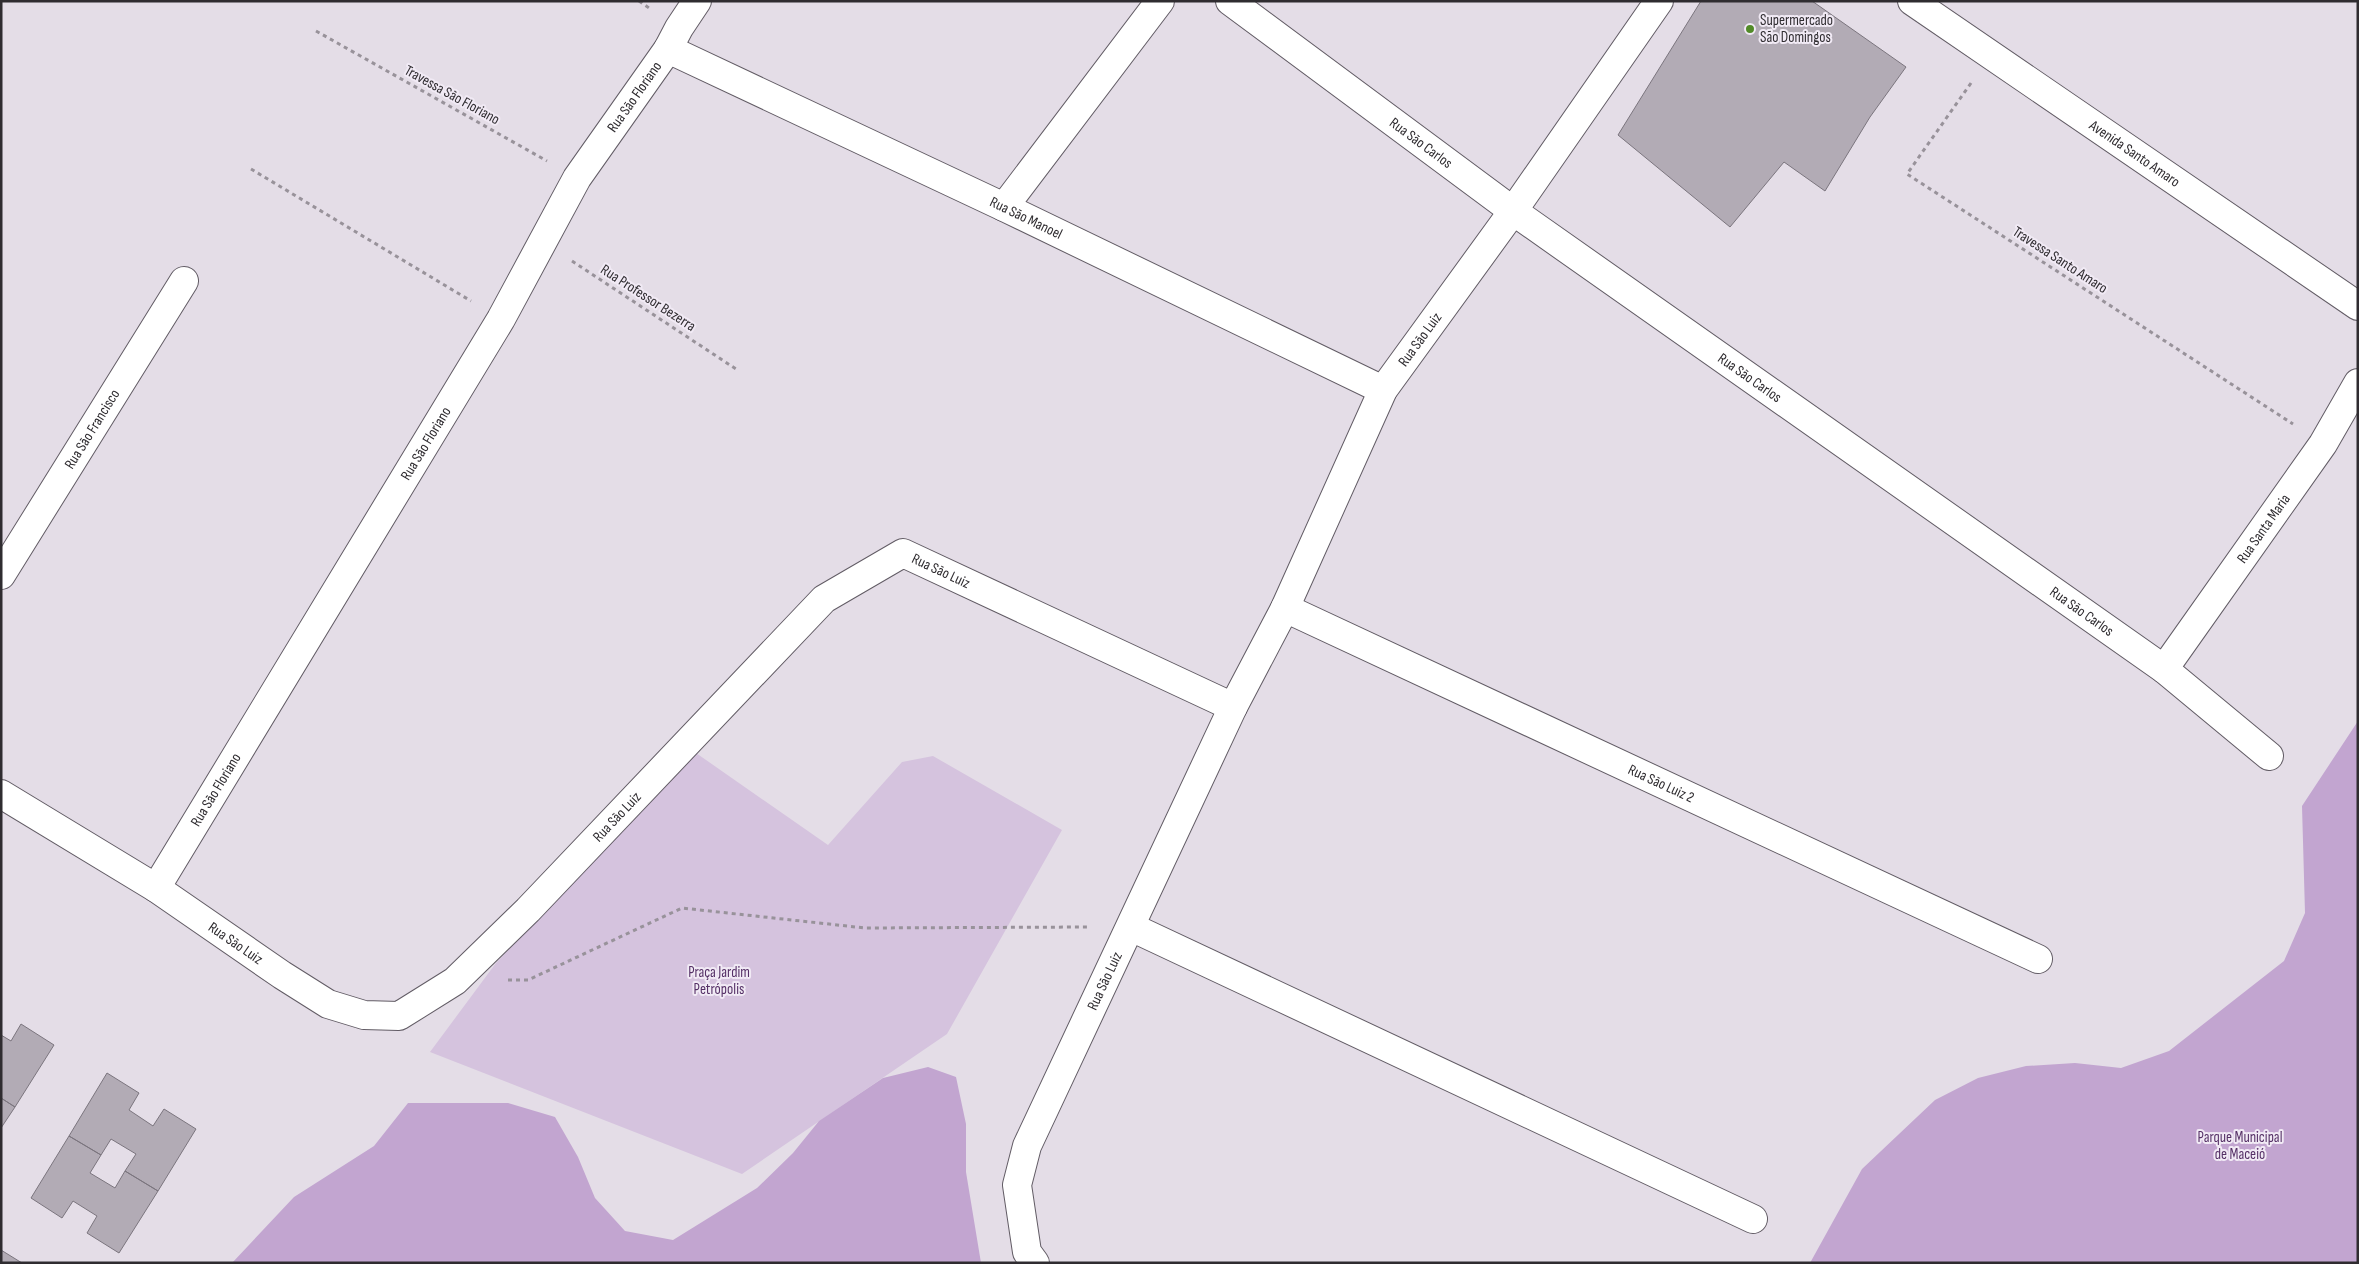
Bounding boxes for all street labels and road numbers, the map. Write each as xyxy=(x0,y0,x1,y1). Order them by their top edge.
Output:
street label: Rua São Floriano xyxy=(603,58,666,136)
street label: Travessa São Floriano xyxy=(401,61,503,129)
street label: Rua São Carlos xyxy=(1386,113,1456,172)
street label: Avenida Santo Amaro xyxy=(2085,115,2184,191)
street label: Rua São Manoel xyxy=(987,192,1066,243)
street label: Travessa Santo Amaro xyxy=(2009,222,2111,298)
street label: Rua Professor Bezerra xyxy=(597,260,699,336)
street label: Rua São Luiz xyxy=(1394,308,1446,370)
street label: Rua São Carlos xyxy=(1714,349,1785,407)
street label: Rua São Francisco xyxy=(60,386,124,472)
street label: Rua São Floriano xyxy=(396,403,455,484)
street label: Rua Santa Maria xyxy=(2232,490,2294,567)
street label: Rua São Luiz xyxy=(909,549,974,593)
street label: Rua São Carlos xyxy=(2046,582,2118,640)
street label: Rua São Floriano xyxy=(186,749,245,830)
street label: Rua São Luiz 2 xyxy=(1625,760,1697,807)
street label: Rua São Luiz xyxy=(588,787,645,846)
street label: Rua São Luiz xyxy=(205,917,267,969)
street label: Rua São Luiz xyxy=(1083,948,1127,1013)

